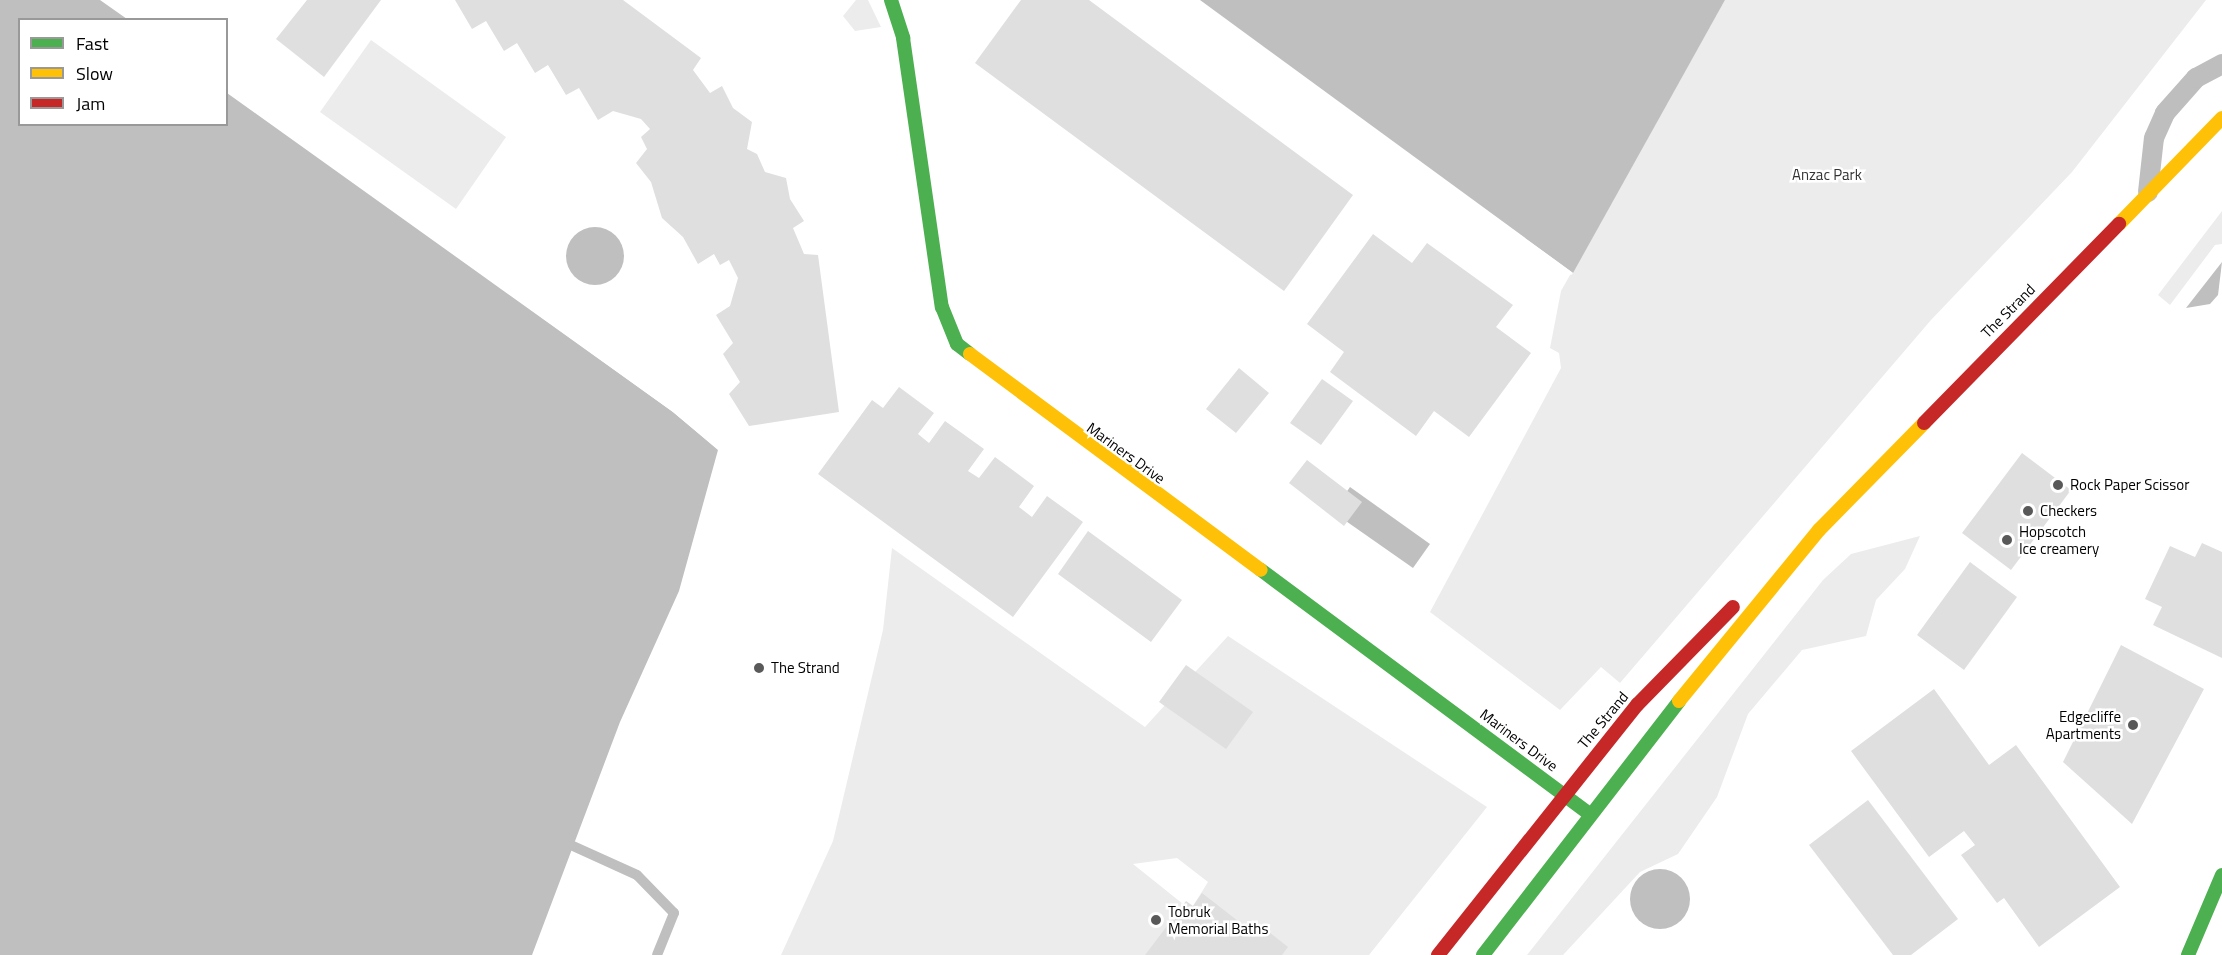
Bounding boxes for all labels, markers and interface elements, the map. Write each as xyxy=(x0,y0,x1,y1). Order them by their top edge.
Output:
legend xyxy=(18,18,228,126)
text: Fast xyxy=(76,30,109,57)
text: Slow xyxy=(76,60,113,87)
text: Jam xyxy=(76,90,105,117)
park label: Anzac Park xyxy=(1792,166,1862,184)
street label: The Strand xyxy=(1977,280,2039,342)
street label: Mariners Drive xyxy=(1083,419,1169,487)
place label: Rock Paper Scissor xyxy=(2070,476,2189,494)
marker: Rock Paper Scissor xyxy=(2051,478,2065,492)
place label: Checkers xyxy=(2040,502,2097,520)
marker: Checkers xyxy=(2021,504,2035,518)
place label: Hopscotch Ice creamery xyxy=(2019,522,2099,557)
marker: Hopscotch Ice creamery xyxy=(2000,533,2014,547)
place label: The Strand xyxy=(771,659,840,677)
marker: The Strand xyxy=(752,661,766,675)
street label: The Strand xyxy=(1574,688,1632,752)
street label: Mariners Drive xyxy=(1477,705,1561,775)
place label: Edgecliffe Apartments xyxy=(2046,707,2121,742)
marker: Edgecliffe Apartments xyxy=(2126,718,2140,732)
place label: Tobruk Memorial Baths xyxy=(1168,902,1268,937)
marker: Tobruk Memorial Baths xyxy=(1149,913,1163,927)

